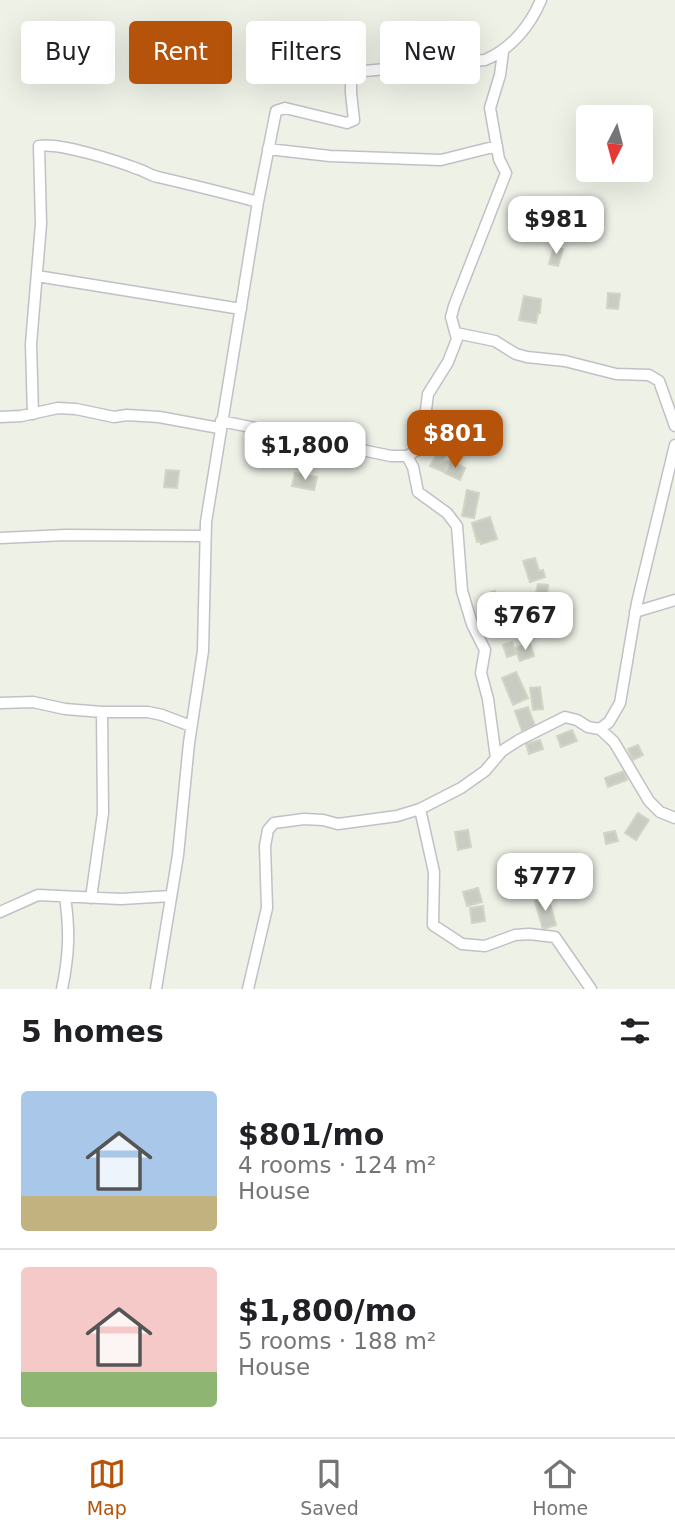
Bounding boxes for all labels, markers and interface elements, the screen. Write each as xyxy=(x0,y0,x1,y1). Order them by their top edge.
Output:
chip: Buy xyxy=(21,21,115,84)
chip: Rent xyxy=(129,21,232,84)
chip: Filters xyxy=(246,21,366,84)
chip: New xyxy=(380,21,480,84)
north arrow xyxy=(576,105,653,182)
map controls xyxy=(576,105,653,182)
pin: $981 xyxy=(515,196,597,256)
text: $981 xyxy=(524,206,588,232)
pin: $801 xyxy=(414,410,496,470)
text: $801 xyxy=(423,420,487,446)
pin: $1,800 xyxy=(248,422,362,482)
text: $1,800 xyxy=(261,432,349,458)
pin: $767 xyxy=(484,592,566,652)
text: $767 xyxy=(493,602,557,628)
pin: $777 xyxy=(504,853,586,913)
text: $777 xyxy=(513,863,577,889)
icon: filters xyxy=(616,1012,654,1050)
text: 5 homes xyxy=(21,1014,164,1049)
text: $801/mo xyxy=(238,1117,384,1152)
icon: home xyxy=(77,1119,161,1203)
text: 4 rooms · 124 m² xyxy=(238,1152,436,1178)
text: House xyxy=(238,1178,310,1204)
text: $1,800/mo xyxy=(238,1293,417,1328)
icon: home xyxy=(77,1295,161,1379)
text: 5 rooms · 188 m² xyxy=(238,1328,436,1354)
text: House xyxy=(238,1354,310,1380)
tab: Map xyxy=(87,1455,127,1519)
tab: Saved xyxy=(300,1455,359,1519)
tab: Home xyxy=(532,1455,588,1519)

